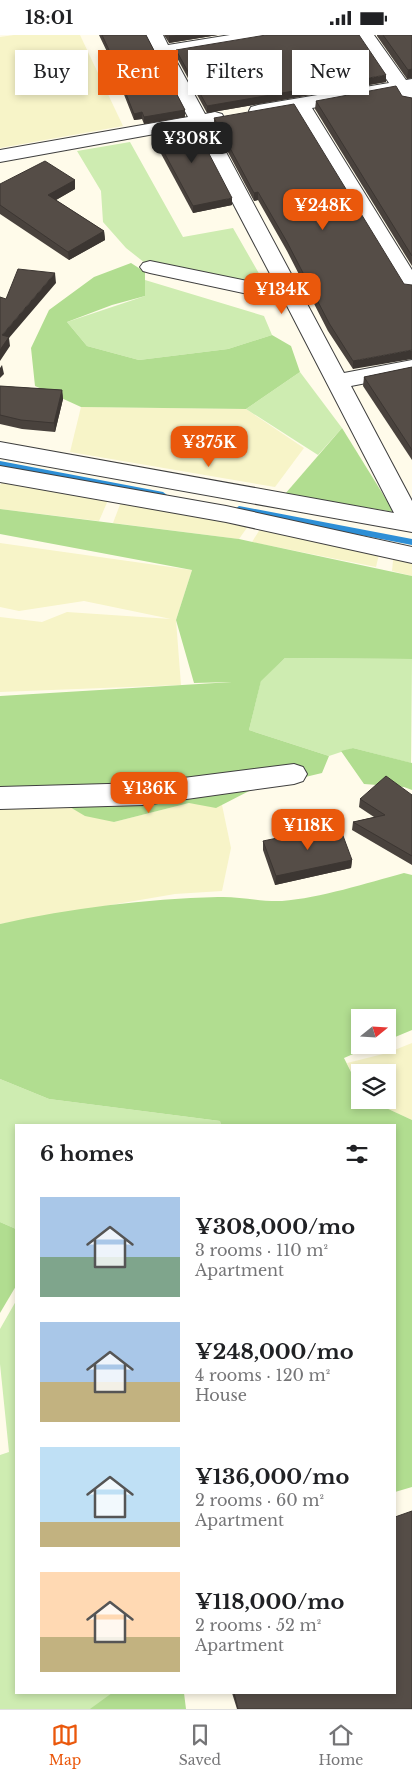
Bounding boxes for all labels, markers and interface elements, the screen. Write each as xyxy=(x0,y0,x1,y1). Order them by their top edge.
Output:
text: 18:01 xyxy=(25,6,73,29)
chip: Buy xyxy=(15,50,88,95)
chip: Rent xyxy=(98,50,178,95)
chip: Filters xyxy=(188,50,282,95)
chip: New xyxy=(292,50,369,95)
pin: ¥308K xyxy=(157,121,227,164)
text: ¥308K xyxy=(162,128,222,148)
pin: ¥248K xyxy=(288,189,358,231)
text: ¥248K xyxy=(294,195,352,215)
pin: ¥134K xyxy=(247,273,317,315)
text: ¥134K xyxy=(255,279,309,299)
pin: ¥375K xyxy=(174,425,244,468)
text: ¥375K xyxy=(182,432,236,452)
pin: ¥136K xyxy=(114,771,184,814)
text: ¥136K xyxy=(122,778,176,798)
pin: ¥118K xyxy=(273,809,343,851)
text: ¥118K xyxy=(283,815,333,835)
north arrow xyxy=(351,1009,396,1054)
map controls xyxy=(351,1009,396,1109)
button: layers xyxy=(351,1064,396,1109)
icon: filters xyxy=(343,1140,371,1168)
text: 6 homes xyxy=(40,1141,134,1167)
text: ¥308,000/mo xyxy=(195,1214,355,1240)
icon: home xyxy=(80,1217,140,1277)
text: 3 rooms · 110 m² xyxy=(195,1240,328,1260)
text: Apartment xyxy=(195,1260,284,1280)
text: ¥248,000/mo xyxy=(195,1339,354,1365)
icon: home xyxy=(80,1342,140,1402)
text: 4 rooms · 120 m² xyxy=(195,1365,330,1385)
text: House xyxy=(195,1385,247,1405)
text: ¥136,000/mo xyxy=(195,1464,349,1490)
icon: home xyxy=(80,1467,140,1527)
text: 2 rooms · 60 m² xyxy=(195,1490,324,1510)
text: Apartment xyxy=(195,1510,284,1530)
text: ¥118,000/mo xyxy=(195,1589,344,1615)
icon: home xyxy=(80,1592,140,1652)
text: 2 rooms · 52 m² xyxy=(195,1615,321,1635)
text: Apartment xyxy=(195,1635,284,1655)
tab: Map xyxy=(49,1721,81,1769)
tab: Saved xyxy=(179,1721,221,1769)
tab: Home xyxy=(318,1721,363,1769)

